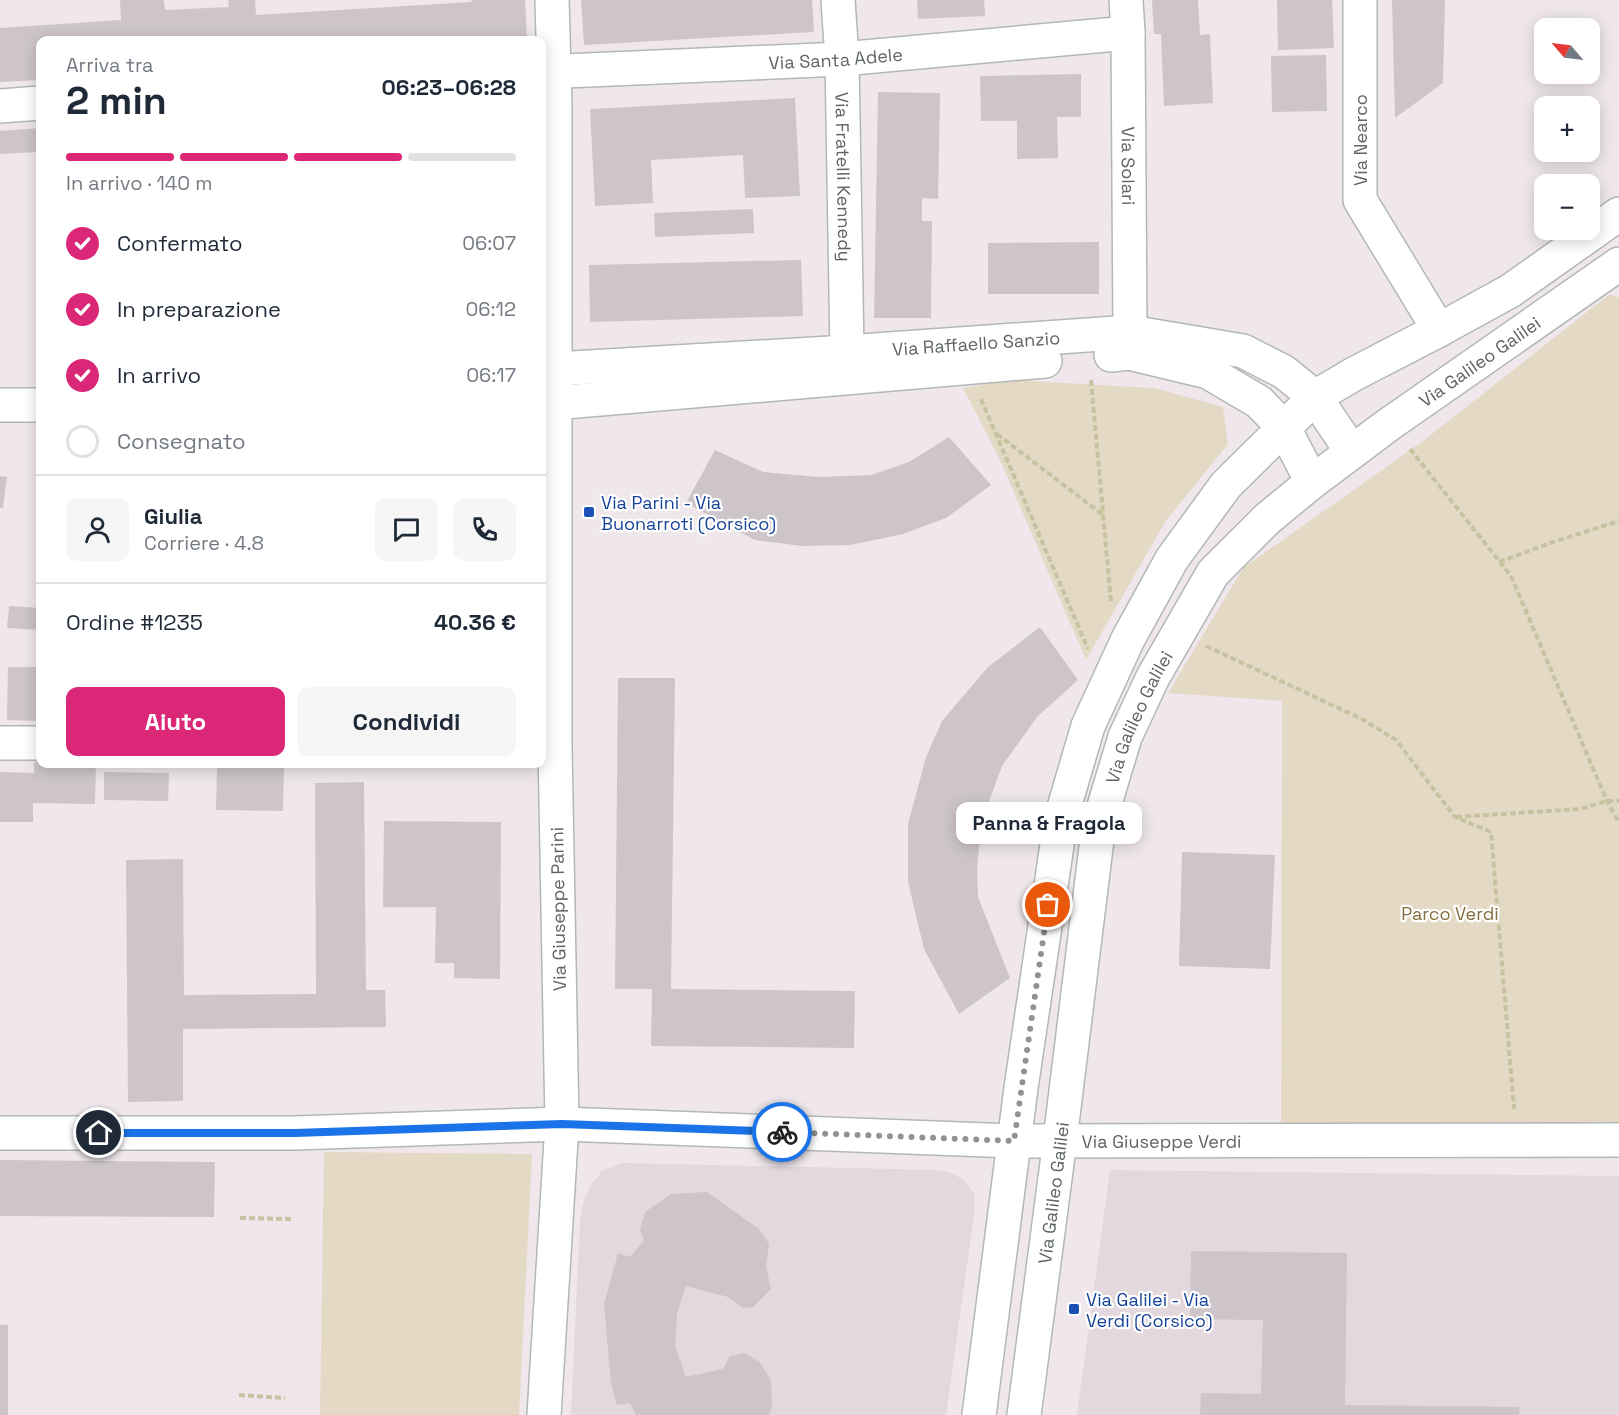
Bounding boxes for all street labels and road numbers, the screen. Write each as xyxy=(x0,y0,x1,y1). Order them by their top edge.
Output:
street label: Via Santa Adele xyxy=(768,42,904,74)
street label: Via Fratelli Kennedy xyxy=(831,92,857,262)
street label: Via Nearco xyxy=(1349,94,1372,186)
street label: Via Solari xyxy=(1117,126,1141,205)
street label: Via Galileo Galilei xyxy=(1414,311,1545,412)
street label: Via Raffaello Sanzio xyxy=(892,325,1061,360)
street label: Via Galileo Galilei xyxy=(1100,646,1177,786)
street label: Via Giuseppe Parini xyxy=(545,827,571,991)
street label: Via Galileo Galilei xyxy=(1032,1121,1074,1265)
street label: Via Giuseppe Verdi xyxy=(1082,1129,1242,1152)

